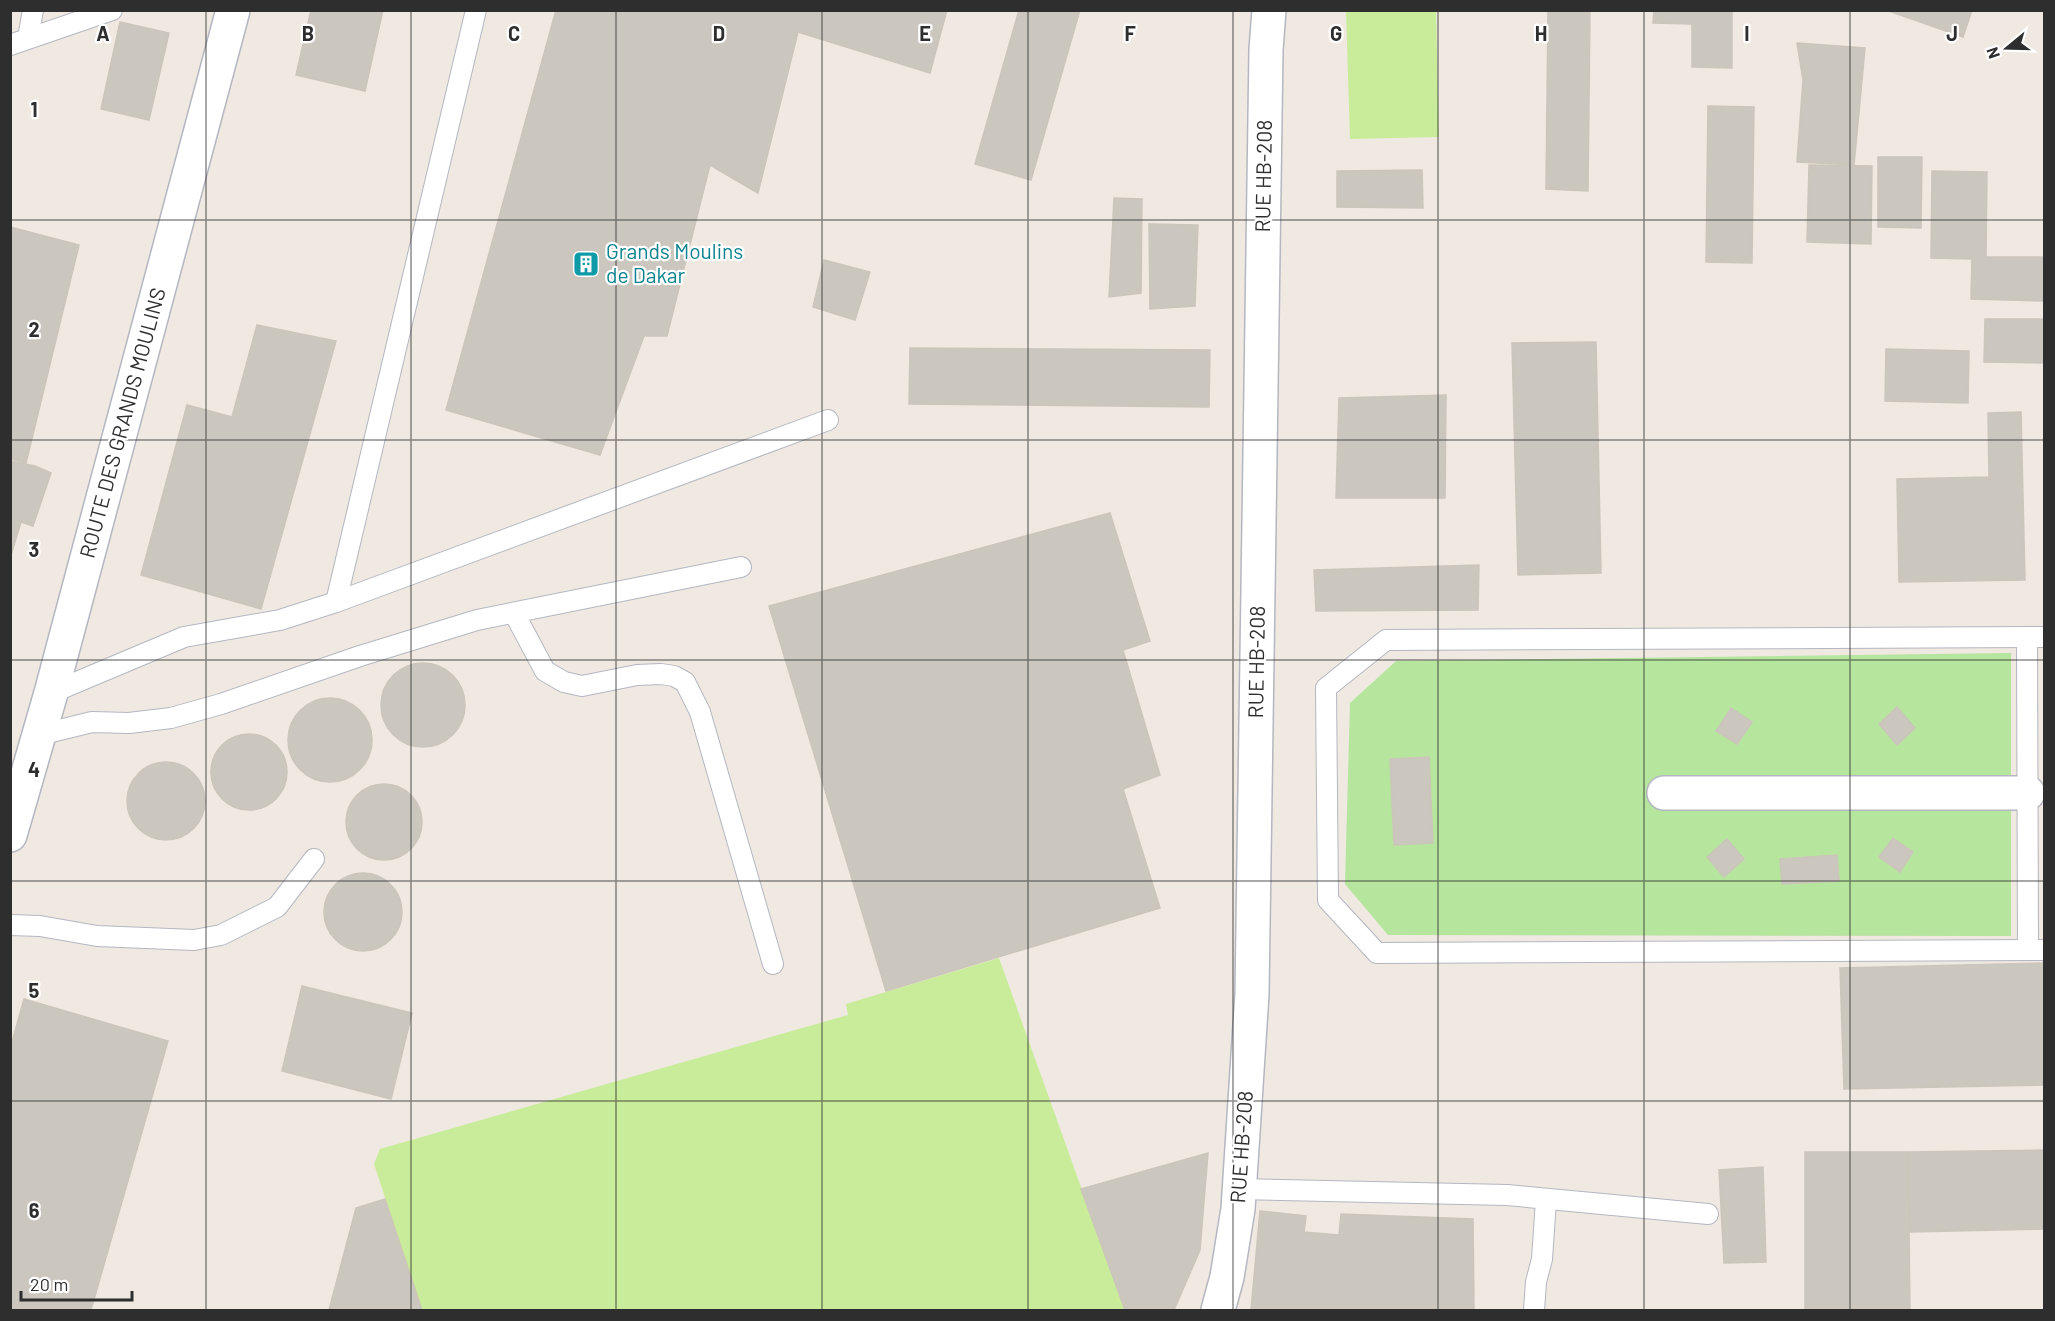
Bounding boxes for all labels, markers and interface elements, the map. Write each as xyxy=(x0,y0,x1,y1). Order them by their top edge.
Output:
north arrow xyxy=(1977,18,2037,78)
text: A xyxy=(96,21,110,45)
text: B xyxy=(302,21,314,45)
text: C xyxy=(508,21,520,45)
text: D xyxy=(713,21,725,45)
text: E xyxy=(919,21,931,45)
text: F xyxy=(1124,21,1136,45)
text: G xyxy=(1330,21,1342,45)
text: H xyxy=(1535,21,1547,45)
text: I xyxy=(1744,21,1750,45)
text: J xyxy=(1946,21,1958,45)
text: N xyxy=(1982,45,2003,61)
text: 1 xyxy=(30,97,38,121)
street label: RUE HB-208 xyxy=(1249,119,1276,232)
place label: Grands Moulins de Dakar xyxy=(606,238,743,287)
building icon: Grands Moulins de Dakar xyxy=(571,249,601,279)
street label: ROUTE DES GRANDS MOULINS xyxy=(73,285,170,560)
text: 2 xyxy=(28,317,40,341)
text: 3 xyxy=(29,537,39,561)
street label: RUE HB-208 xyxy=(1242,605,1269,718)
text: 4 xyxy=(28,757,40,781)
text: 5 xyxy=(29,978,40,1002)
street label: RUE HB-208 xyxy=(1224,1090,1257,1204)
text: 6 xyxy=(29,1198,40,1222)
scale bar xyxy=(21,1264,132,1302)
text: 20 m xyxy=(30,1273,68,1295)

